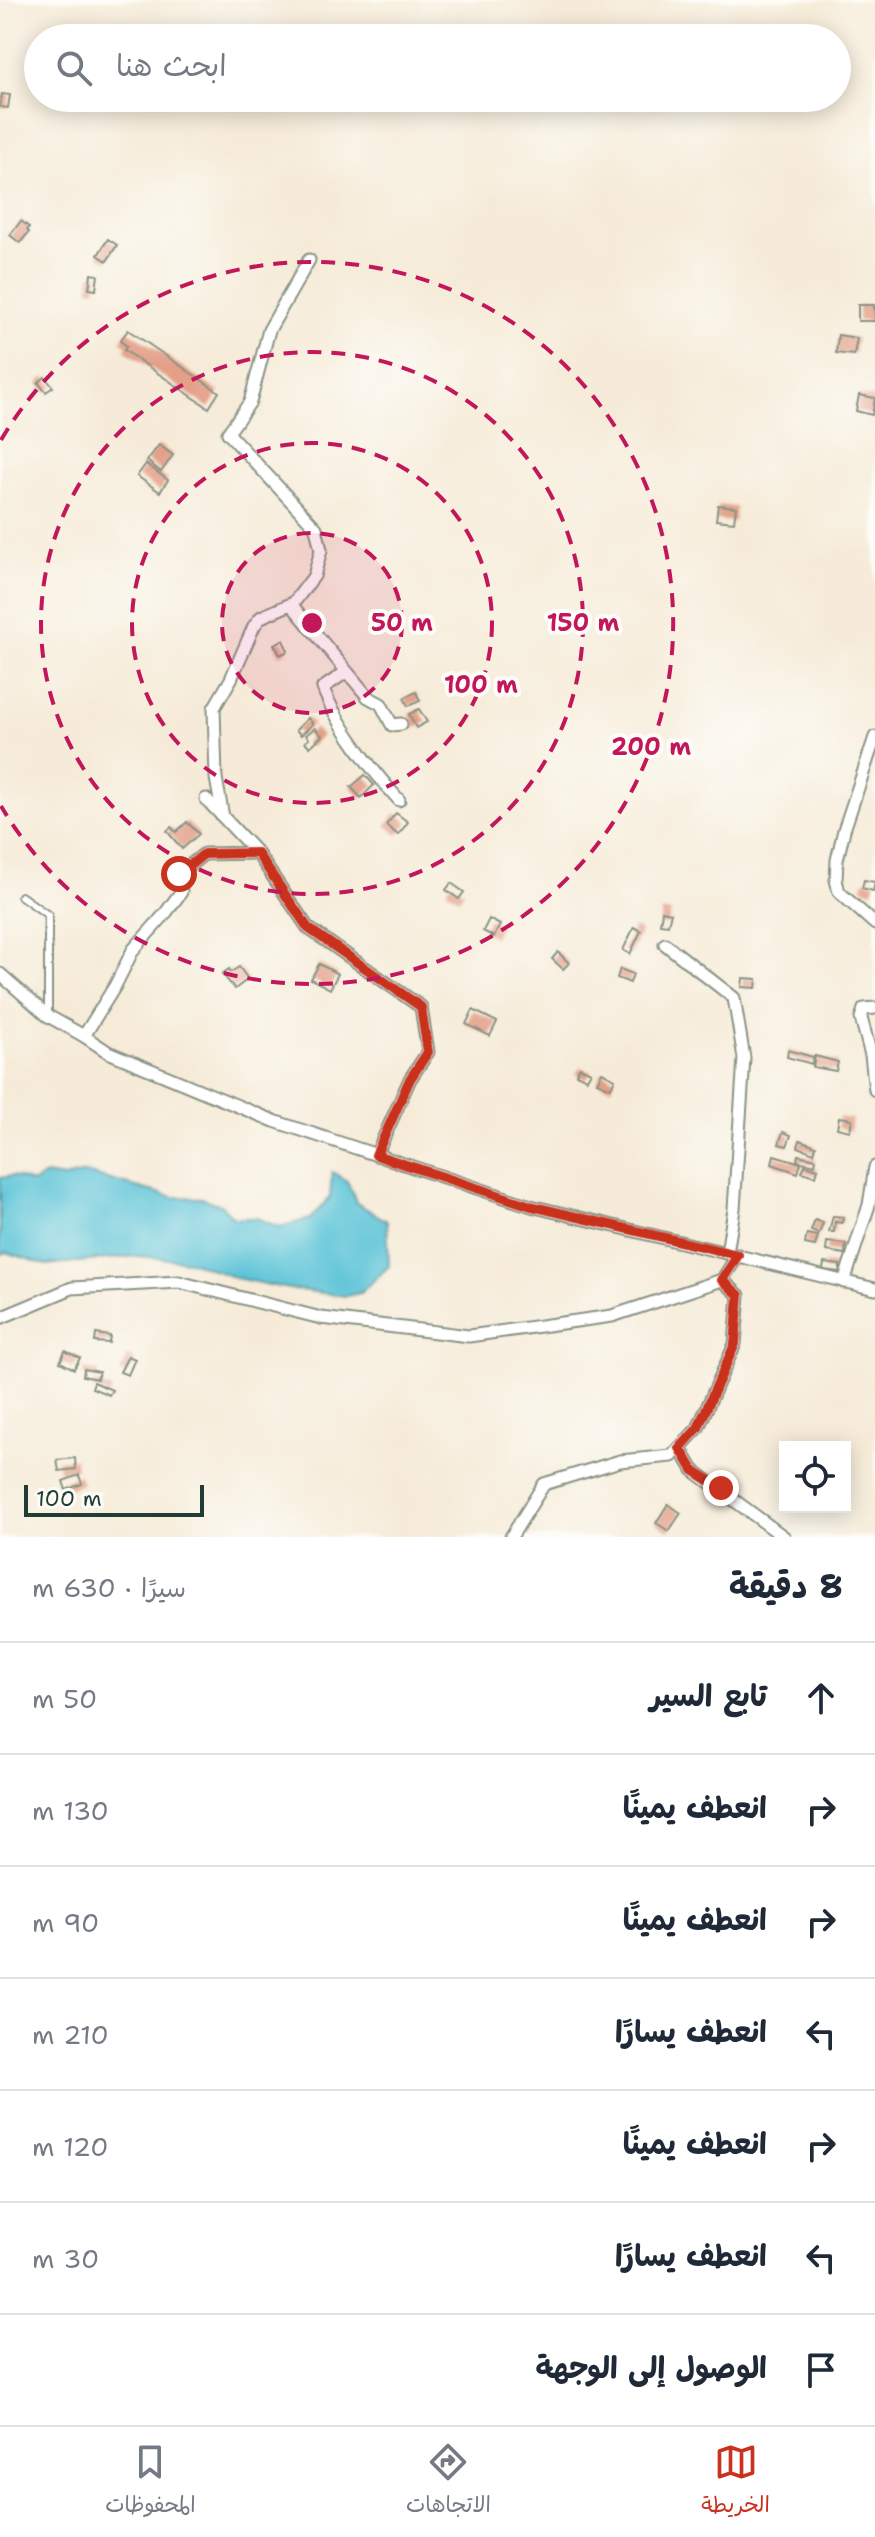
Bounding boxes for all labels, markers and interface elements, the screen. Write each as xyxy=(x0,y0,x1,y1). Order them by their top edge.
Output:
search box xyxy=(24,24,851,112)
text: ابحث هنا xyxy=(116,45,227,86)
icon: search xyxy=(52,46,96,90)
text: 50 m xyxy=(371,607,433,639)
text: 150 m xyxy=(547,607,619,639)
centre of rings xyxy=(298,609,326,637)
text: 100 m xyxy=(444,669,518,701)
text: 200 m xyxy=(611,731,691,763)
route start xyxy=(161,856,197,892)
map controls xyxy=(779,1441,851,1513)
button: locate xyxy=(779,1441,851,1513)
route end xyxy=(703,1470,739,1506)
scale bar xyxy=(24,1481,204,1517)
text: 100 m xyxy=(36,1484,102,1513)
text: 8 دقيقة xyxy=(729,1563,843,1609)
text: سيرًا · 630 m xyxy=(32,1570,186,1605)
text: تابع السير xyxy=(650,1675,767,1716)
icon: ahead xyxy=(799,1676,843,1720)
text: 50 m xyxy=(32,1681,97,1716)
text: انعطف يمينًا xyxy=(623,1787,767,1828)
icon: right xyxy=(799,1788,843,1832)
text: 130 m xyxy=(32,1793,109,1828)
text: انعطف يمينًا xyxy=(623,1899,767,1940)
icon: right xyxy=(799,1900,843,1944)
text: 90 m xyxy=(32,1905,99,1940)
text: انعطف يسارًا xyxy=(615,2011,767,2052)
icon: left xyxy=(799,2012,843,2056)
text: 210 m xyxy=(32,2017,109,2052)
text: انعطف يمينًا xyxy=(623,2123,767,2164)
icon: right xyxy=(799,2124,843,2168)
text: 120 m xyxy=(32,2129,108,2164)
text: انعطف يسارًا xyxy=(615,2235,767,2276)
icon: left xyxy=(799,2236,843,2280)
text: 30 m xyxy=(32,2241,99,2276)
text: الوصول إلى الوجهة xyxy=(535,2347,767,2388)
icon: arrive xyxy=(799,2348,843,2392)
tab: المحفوظات xyxy=(105,2440,196,2524)
tab: الاتجاهات xyxy=(406,2440,491,2524)
tab: الخريطة xyxy=(701,2440,770,2524)

